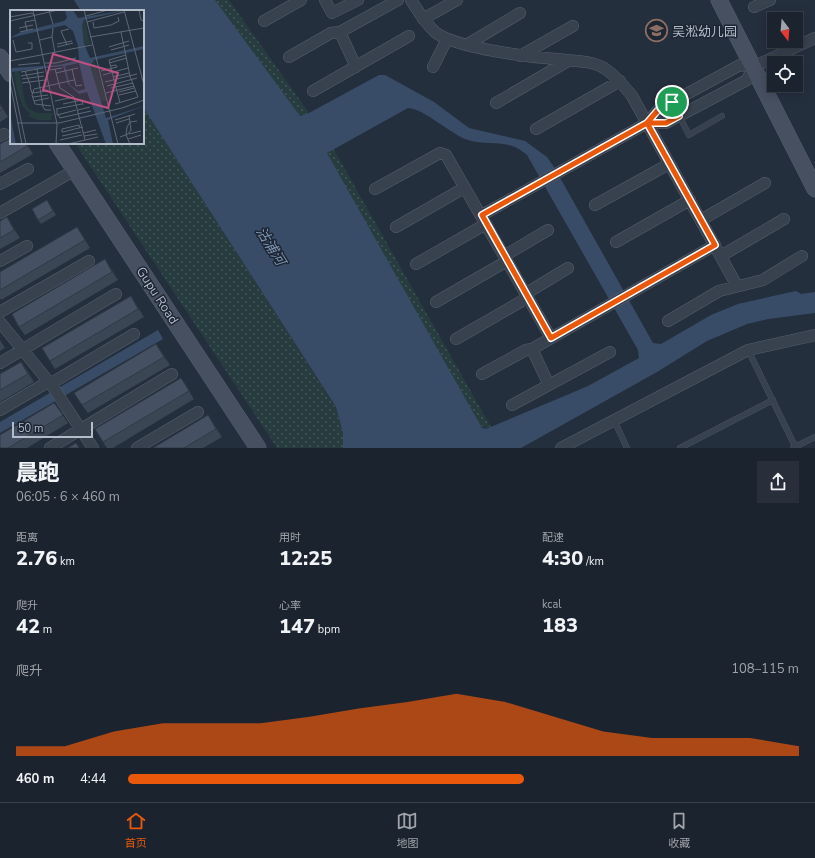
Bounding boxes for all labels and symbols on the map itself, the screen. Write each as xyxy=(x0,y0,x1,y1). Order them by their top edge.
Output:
inset map xyxy=(10,10,144,144)
north arrow xyxy=(767,12,803,48)
school or university icon: 吴淞幼儿园 xyxy=(644,18,670,44)
place label: 吴淞幼儿园 xyxy=(672,23,737,41)
pin xyxy=(655,85,689,119)
water label: 沽浦河 xyxy=(251,223,291,272)
street label: Gupu Road xyxy=(132,263,182,328)
scale bar xyxy=(12,420,93,439)

